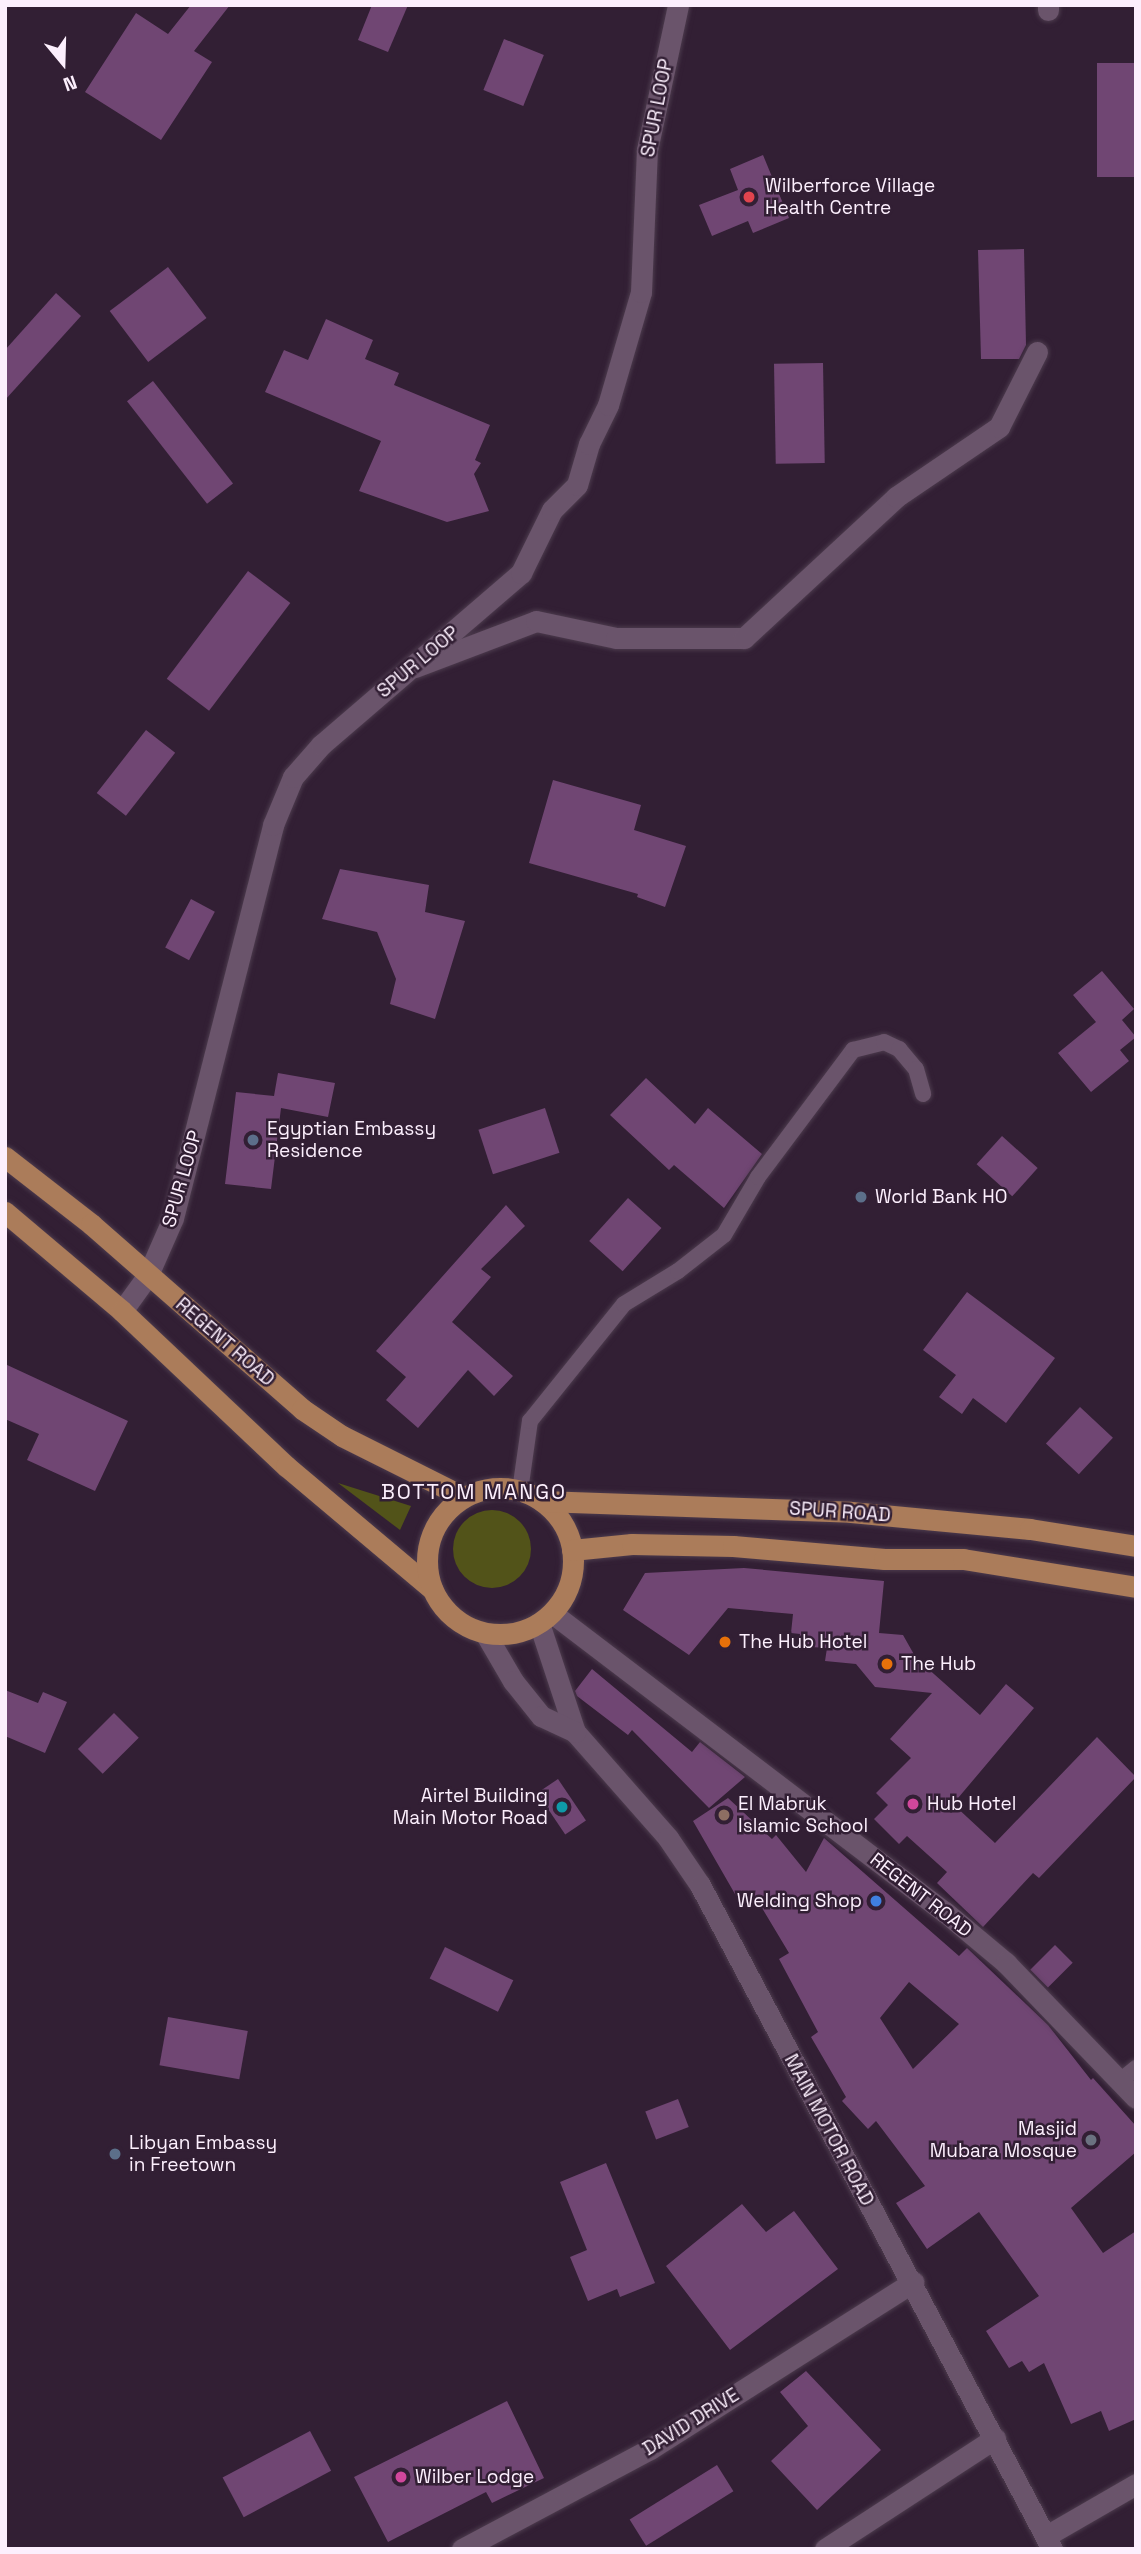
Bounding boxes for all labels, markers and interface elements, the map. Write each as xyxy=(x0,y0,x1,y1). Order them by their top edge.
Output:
north arrow xyxy=(28,28,98,98)
street label: SPUR LOOP xyxy=(636,57,678,159)
text: N xyxy=(60,69,80,97)
place label: Wilberforce Village Health Centre xyxy=(765,175,935,219)
marker: Wilberforce Village Health Centre xyxy=(739,187,759,207)
street label: SPUR LOOP xyxy=(373,621,463,703)
place label: Egyptian Embassy Residence xyxy=(267,1118,436,1162)
street label: SPUR LOOP xyxy=(157,1128,207,1230)
marker: Egyptian Embassy Residence xyxy=(245,1132,261,1148)
place label: World Bank HO xyxy=(875,1186,1007,1208)
marker: World Bank HO xyxy=(853,1189,869,1205)
street label: REGENT ROAD xyxy=(171,1293,279,1391)
district label: BOTTOM MANGO xyxy=(382,1479,566,1505)
street label: SPUR ROAD xyxy=(788,1497,892,1527)
place label: The Hub Hotel xyxy=(739,1631,867,1653)
marker: The Hub Hotel xyxy=(717,1634,733,1650)
place label: The Hub xyxy=(901,1653,976,1675)
marker: The Hub xyxy=(879,1656,895,1672)
place label: Airtel Building Main Motor Road xyxy=(393,1785,548,1829)
place label: El Mabruk Islamic School xyxy=(738,1793,868,1837)
place label: Hub Hotel xyxy=(927,1793,1016,1815)
marker: Hub Hotel xyxy=(905,1796,921,1812)
marker: Airtel Building Main Motor Road xyxy=(554,1799,570,1815)
marker: El Mabruk Islamic School xyxy=(716,1807,732,1823)
street label: REGENT ROAD xyxy=(865,1848,977,1942)
place label: Welding Shop xyxy=(737,1890,862,1912)
marker: Welding Shop xyxy=(868,1893,884,1909)
street label: MAIN MOTOR ROAD xyxy=(779,2050,879,2210)
place label: Masjid Mubara Mosque xyxy=(930,2118,1077,2162)
place label: Libyan Embassy in Freetown xyxy=(129,2132,277,2176)
marker: Masjid Mubara Mosque xyxy=(1083,2132,1099,2148)
marker: Libyan Embassy in Freetown xyxy=(107,2146,123,2162)
street label: DAVID DRIVE xyxy=(639,2383,743,2461)
place label: Wilber Lodge xyxy=(415,2466,534,2488)
marker: Wilber Lodge xyxy=(393,2469,409,2485)

